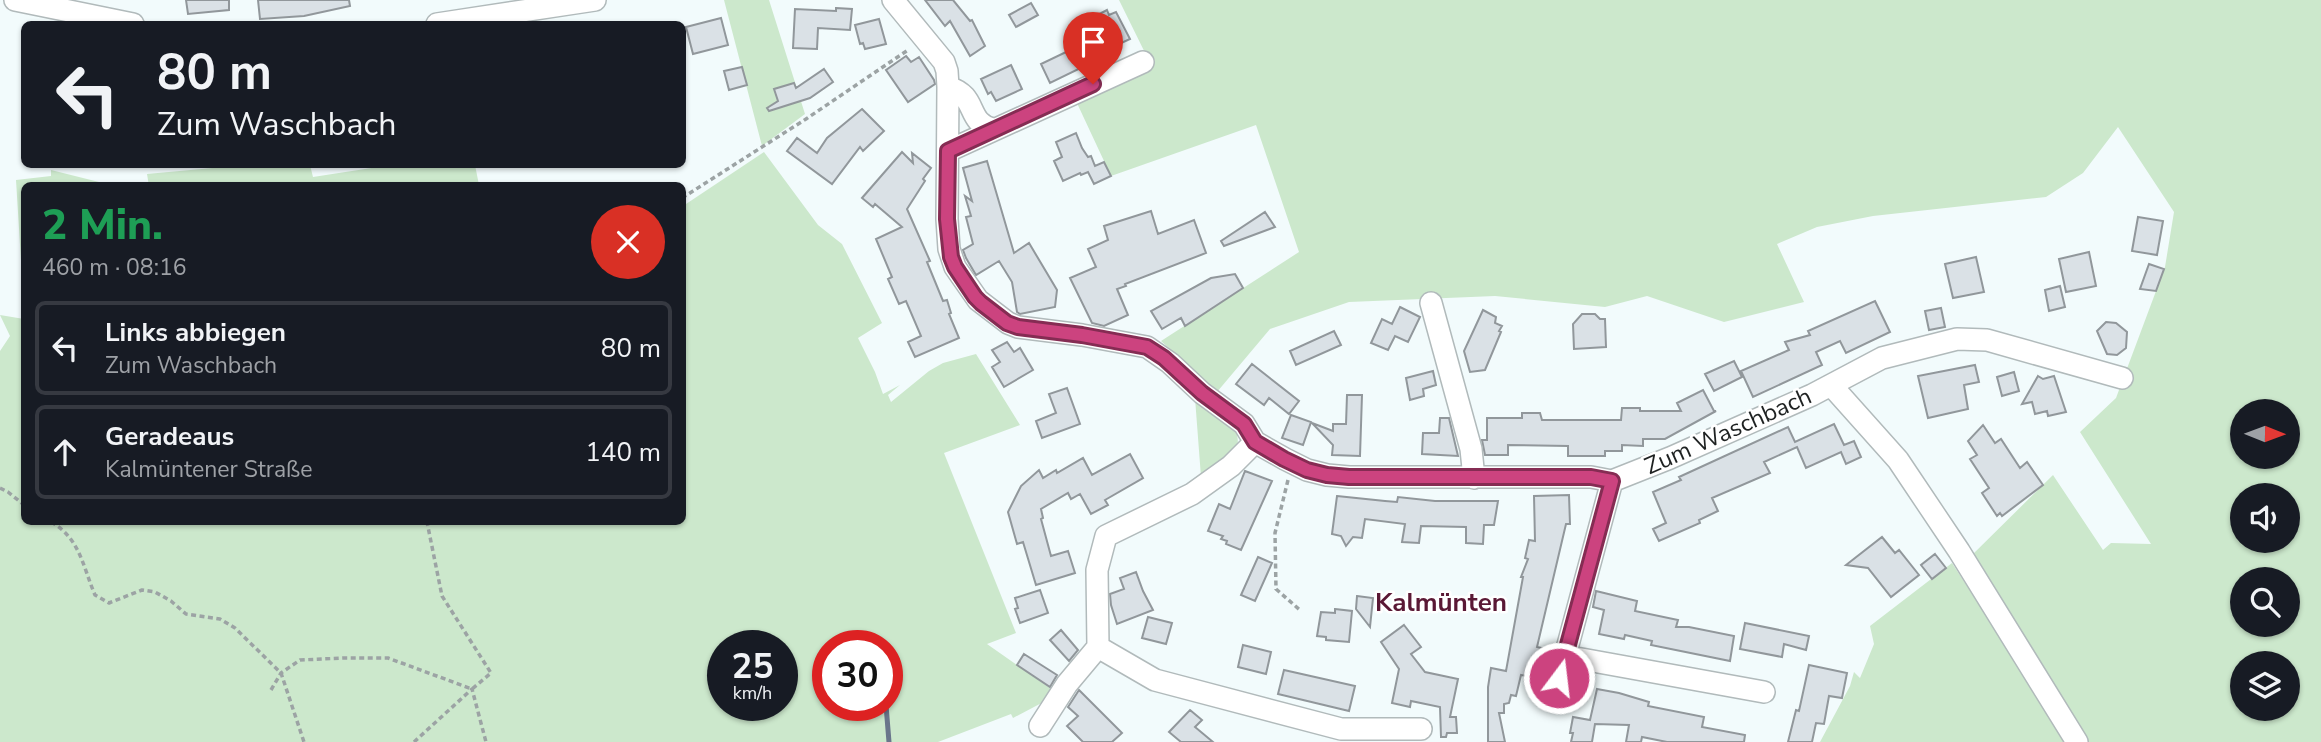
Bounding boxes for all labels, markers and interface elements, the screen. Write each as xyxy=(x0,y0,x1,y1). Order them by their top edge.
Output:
pin xyxy=(1063,12.0,1123,84)
icon: arrive xyxy=(1074,23,1112,61)
text: 80 m xyxy=(157,39,272,106)
icon: left xyxy=(42,49,133,140)
text: Zum Waschbach xyxy=(157,103,396,146)
text: 2 Min. xyxy=(42,197,163,254)
button: close xyxy=(591,205,665,279)
text: 460 m · 08:16 xyxy=(42,252,187,283)
text: Links abbiegen xyxy=(105,315,286,350)
icon: left xyxy=(46,329,84,367)
text: 80 m xyxy=(601,331,661,366)
text: Zum Waschbach xyxy=(105,350,277,381)
street label: Zum Waschbach xyxy=(1639,380,1817,482)
north arrow xyxy=(2230,399,2300,469)
map controls xyxy=(2230,399,2300,721)
text: Geradeaus xyxy=(105,419,234,454)
icon: ahead xyxy=(46,433,84,471)
text: 140 m xyxy=(585,435,661,470)
text: Kalmüntener Straße xyxy=(105,454,313,485)
button: sound xyxy=(2230,483,2300,553)
button: search xyxy=(2230,567,2300,637)
district label: Kalmünten xyxy=(1375,585,1507,620)
speed limit sign: 30 xyxy=(812,630,903,721)
position arrow xyxy=(1522,641,1596,715)
text: 25 xyxy=(731,643,774,690)
button: layers xyxy=(2230,651,2300,721)
text: km/h xyxy=(733,681,772,705)

